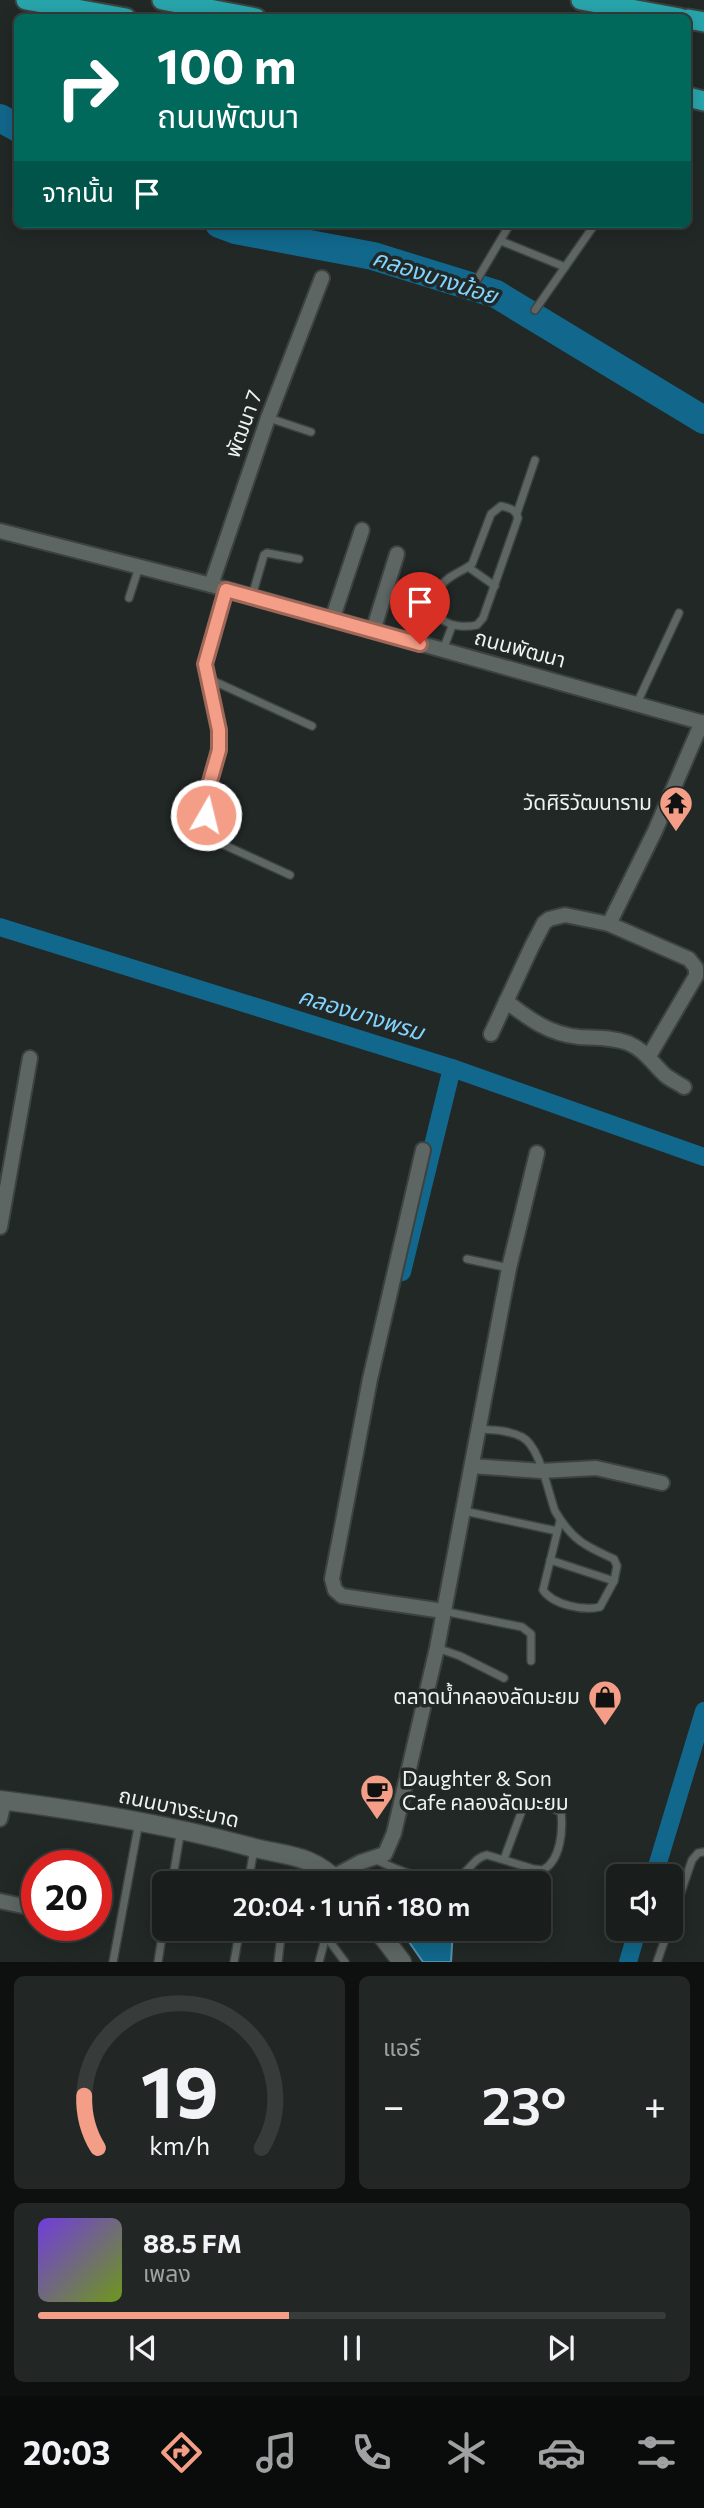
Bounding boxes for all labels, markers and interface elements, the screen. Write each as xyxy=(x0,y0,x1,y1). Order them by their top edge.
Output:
text: 100 m xyxy=(157,34,296,94)
icon: right xyxy=(42,42,133,133)
text: ถนนพัฒนา xyxy=(157,95,299,135)
icon: arrive xyxy=(128,175,166,213)
text: จากนั้น xyxy=(42,176,114,207)
water label: คลองบางน้อย xyxy=(369,243,502,310)
street label: พัฒนา 7 xyxy=(219,386,266,461)
pin xyxy=(390,572,450,644)
icon: arrive xyxy=(401,583,439,621)
street label: ถนนพัฒนา xyxy=(472,623,569,672)
position arrow xyxy=(169,778,243,852)
temple icon: วัดศิริวัฒนาราม xyxy=(657,784,695,833)
place label: วัดศิริวัฒนาราม xyxy=(523,789,652,814)
water label: คลองบางพรม xyxy=(295,981,429,1046)
shop icon: ตลาดน้ำคลองลัดมะยม xyxy=(586,1678,624,1727)
place label: ตลาดน้ำคลองลัดมะยม xyxy=(393,1682,580,1708)
place label: Daughter & Son Cafe คลองลัดมะยม xyxy=(402,1765,569,1814)
cafe icon: Daughter & Son Cafe คลองลัดมะยม xyxy=(358,1772,396,1821)
street label: ถนนบางระมาด xyxy=(117,1782,242,1832)
speed limit sign: 20 xyxy=(21,1850,112,1941)
map controls xyxy=(606,1864,683,1941)
button: sound xyxy=(606,1864,683,1941)
text: 20:04 · 1 นาที · 180 m xyxy=(233,1890,470,1921)
text: แอร์ xyxy=(383,2033,420,2061)
text: 19 xyxy=(141,2045,218,2134)
text: 23° xyxy=(482,2072,567,2136)
text: − xyxy=(383,2081,405,2128)
text: + xyxy=(644,2081,666,2128)
text: km/h xyxy=(149,2130,210,2160)
text: 88.5 FM xyxy=(143,2227,242,2258)
text: เพลง xyxy=(143,2259,191,2287)
icon: previous xyxy=(124,2329,162,2367)
icon: pause xyxy=(333,2329,371,2367)
icon: next xyxy=(542,2329,580,2367)
icon: directions xyxy=(157,2428,206,2477)
icon: music xyxy=(252,2428,301,2477)
icon: phone xyxy=(347,2428,396,2477)
icon: climate xyxy=(442,2428,491,2477)
icon: car xyxy=(537,2428,586,2477)
icon: filters xyxy=(632,2428,681,2477)
text: 20:03 xyxy=(23,2432,110,2472)

